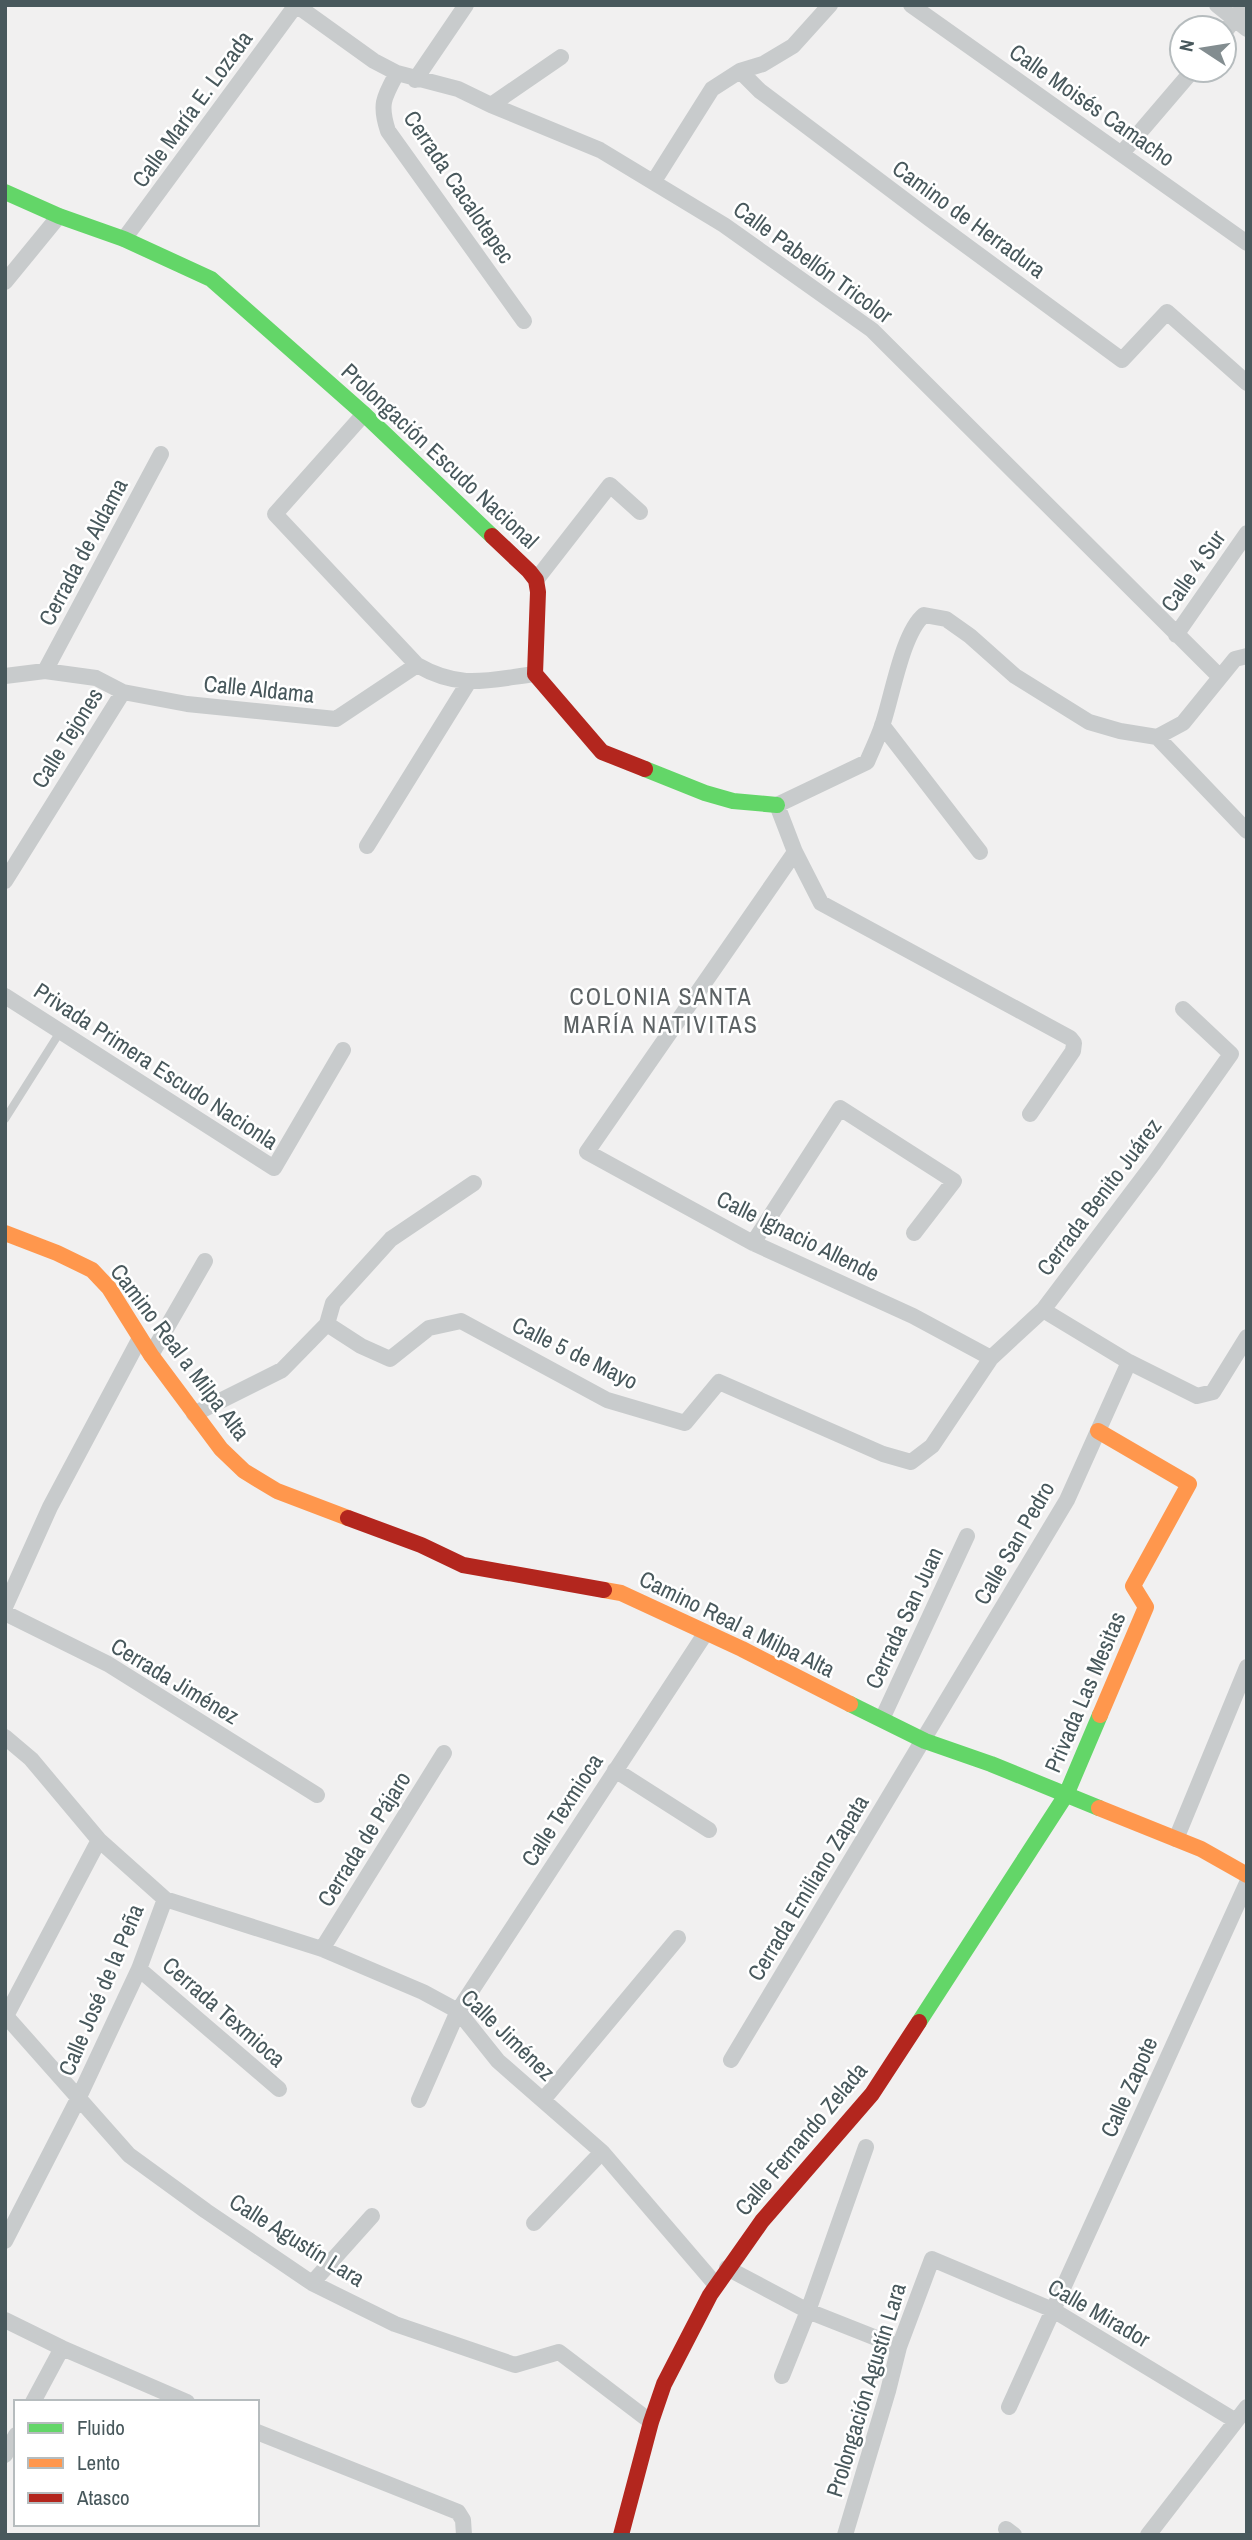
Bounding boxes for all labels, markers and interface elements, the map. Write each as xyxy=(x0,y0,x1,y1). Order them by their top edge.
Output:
north arrow xyxy=(1168,14,1238,84)
street label: Calle María E. Lozada xyxy=(124,24,259,193)
street label: Calle Moisés Camacho xyxy=(1004,36,1181,173)
text: N xyxy=(1172,37,1200,54)
street label: Cerrada Cacalotepec xyxy=(397,104,522,269)
street label: Camino de Herradura xyxy=(886,152,1053,285)
street label: Calle Pabellón Tricolor xyxy=(727,193,900,330)
street label: Prolongación Escudo Nacional xyxy=(335,356,546,555)
street label: Cerrada de Aldama xyxy=(31,472,135,631)
street label: Calle 4 Sur xyxy=(1153,523,1232,618)
street label: Calle Aldama xyxy=(202,667,316,710)
street label: Calle Tejones xyxy=(24,682,110,794)
street label: Privada Primera Escudo Nacionla xyxy=(28,975,285,1157)
district label: COLONIA SANTA MARÍA NATIVITAS xyxy=(563,980,759,1040)
street label: Cerrada Benito Juárez xyxy=(1029,1112,1168,1282)
street label: Calle Ignacio Allende xyxy=(712,1183,885,1288)
street label: Camino Real a Milpa Alta xyxy=(104,1257,257,1447)
street label: Calle 5 de Mayo xyxy=(507,1309,643,1396)
street label: Calle San Pedro xyxy=(966,1476,1061,1610)
street label: Cerrada San Juan xyxy=(857,1542,950,1694)
street label: Camino Real a Milpa Alta xyxy=(634,1563,841,1685)
street label: Privada Las Mesitas xyxy=(1037,1607,1132,1777)
street label: Cerrada Jiménez xyxy=(105,1630,245,1731)
street label: Calle Texmioca xyxy=(514,1747,610,1872)
street label: Cerrada de Pájaro xyxy=(310,1765,418,1912)
street label: Cerrada Emiliano Zapata xyxy=(740,1789,876,1986)
street label: Calle José de la Peña xyxy=(50,1899,151,2080)
street label: Cerrada Texmioca xyxy=(156,1949,293,2074)
street label: Calle Jiménez xyxy=(455,1982,562,2087)
street label: Calle Zapote xyxy=(1093,2032,1164,2142)
street label: Calle Fernando Zelada xyxy=(727,2055,874,2222)
street label: Calle Agustín Lara xyxy=(224,2186,371,2294)
street label: Calle Mirador xyxy=(1042,2271,1157,2355)
street label: Prolongación Agustín Lara xyxy=(818,2279,913,2501)
legend xyxy=(14,2400,259,2526)
text: Fluido xyxy=(77,2413,125,2442)
text: Lento xyxy=(77,2448,120,2477)
text: Atasco xyxy=(76,2483,130,2512)

